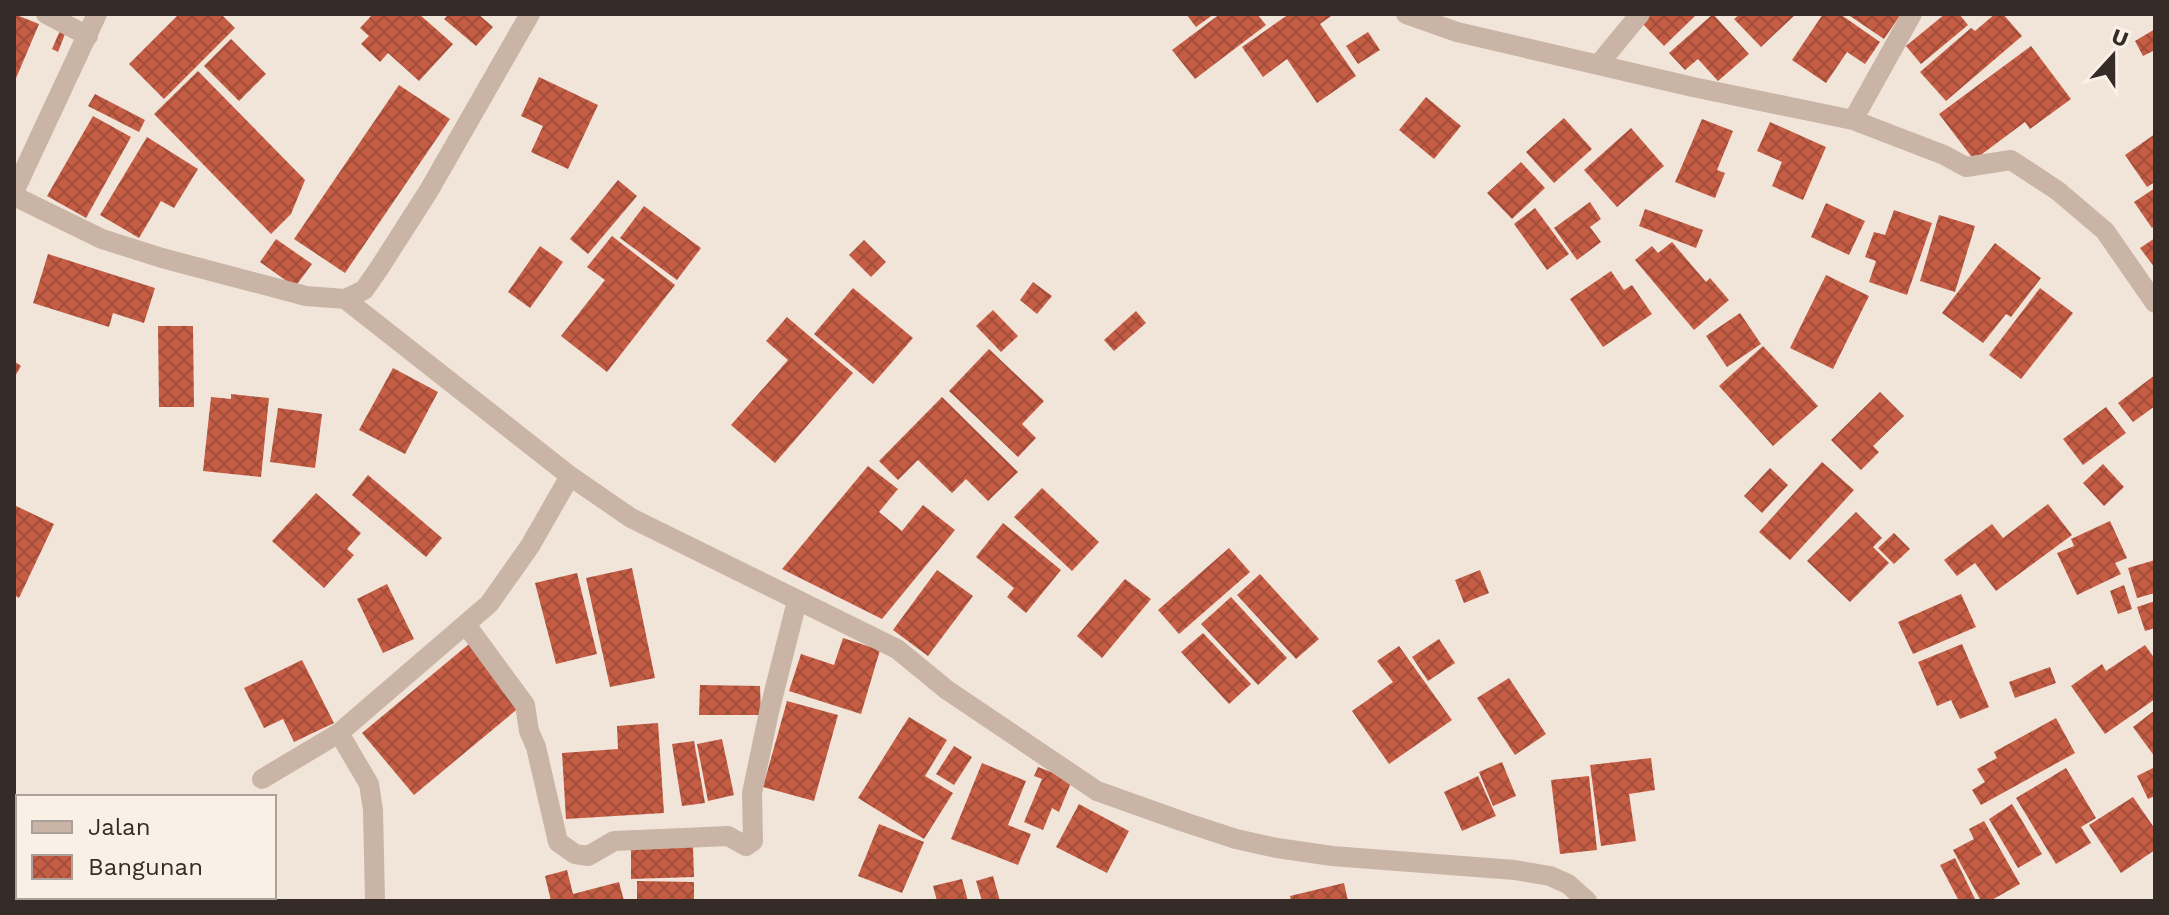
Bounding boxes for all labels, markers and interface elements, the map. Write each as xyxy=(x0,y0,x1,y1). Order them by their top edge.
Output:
north arrow xyxy=(2073,16,2153,96)
text: U xyxy=(2108,23,2132,52)
legend xyxy=(16,795,276,899)
text: Jalan xyxy=(88,813,151,841)
text: Bangunan xyxy=(88,853,203,881)

